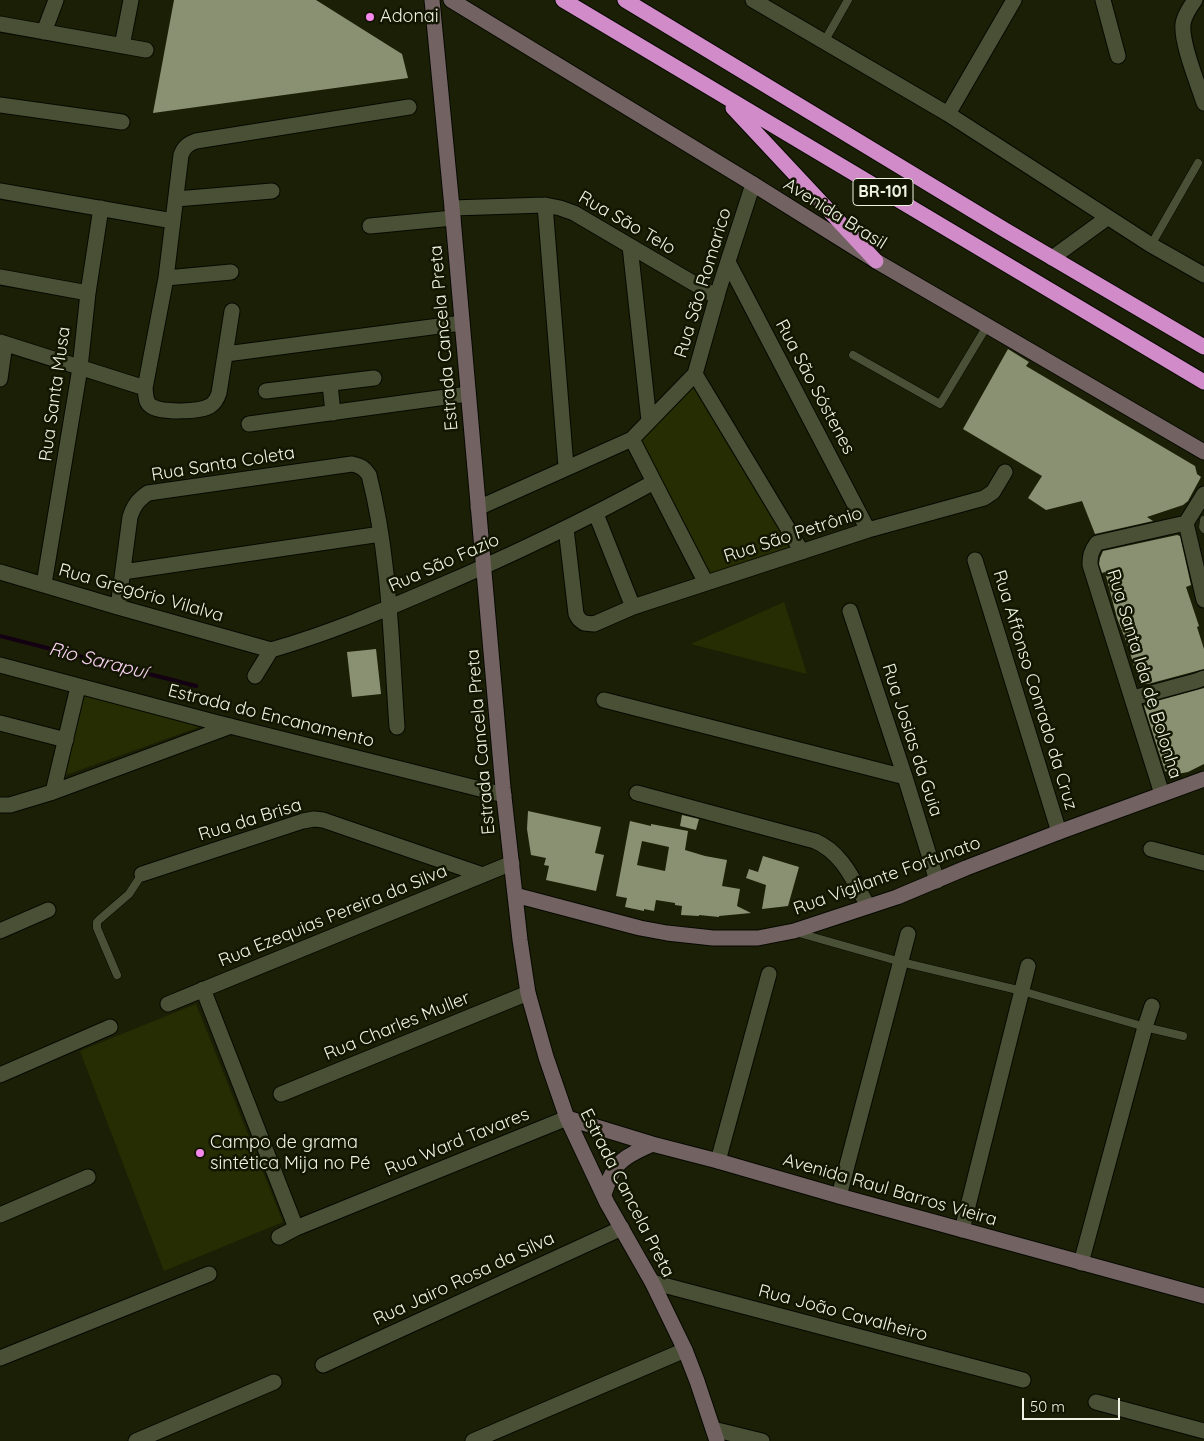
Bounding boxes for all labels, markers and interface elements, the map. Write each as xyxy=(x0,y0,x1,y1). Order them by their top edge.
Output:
place label: Adonai xyxy=(380,6,439,28)
marker: Adonai xyxy=(364,11,376,23)
street label: Avenida Brasil xyxy=(779,174,891,254)
road number: BR-101 xyxy=(853,178,913,206)
street label: Rua São Telo xyxy=(575,187,679,259)
street label: Rua São Romarico xyxy=(670,205,736,361)
street label: Estrada Cancela Preta xyxy=(425,244,463,432)
street label: Rua São Sóstenes xyxy=(770,316,860,458)
street label: Rua Santa Musa xyxy=(35,325,75,463)
street label: Rua Santa Coleta xyxy=(150,442,296,486)
street label: Rua São Petrônio xyxy=(721,502,865,568)
street label: Rua São Fazio xyxy=(385,529,503,597)
street label: Rua Gregório Vilalva xyxy=(56,559,226,627)
street label: Rua Affonso Conrado da Cruz xyxy=(988,567,1082,813)
street label: Rua Santa Ida de Bolonha xyxy=(1102,567,1186,781)
water label: Rio Sarapuí xyxy=(46,638,150,684)
street label: Estrada Cancela Preta xyxy=(462,648,500,836)
street label: Rua Josias da Guia xyxy=(877,661,947,819)
street label: Estrada do Encanamento xyxy=(166,680,376,752)
street label: Rua da Brisa xyxy=(196,794,304,846)
street label: Rua Vigilante Fortunato xyxy=(790,832,984,920)
street label: Rua Ezequias Pereira da Silva xyxy=(216,860,450,972)
street label: Rua Charles Muller xyxy=(321,987,473,1065)
street label: Rua Ward Tavares xyxy=(382,1103,532,1181)
street label: Estrada Cancela Preta xyxy=(575,1105,679,1281)
place label: Campo de grama sintética Mija no Pé xyxy=(210,1132,370,1174)
marker: Campo de grama sintética Mija no Pé xyxy=(194,1147,206,1159)
street label: Avenida Raul Barros Vieira xyxy=(780,1149,1000,1231)
street label: Rua Jairo Rosa da Silva xyxy=(370,1228,558,1330)
street label: Rua João Cavalheiro xyxy=(756,1280,930,1346)
scale bar xyxy=(1024,1388,1122,1420)
text: 50 m xyxy=(1030,1397,1065,1416)

